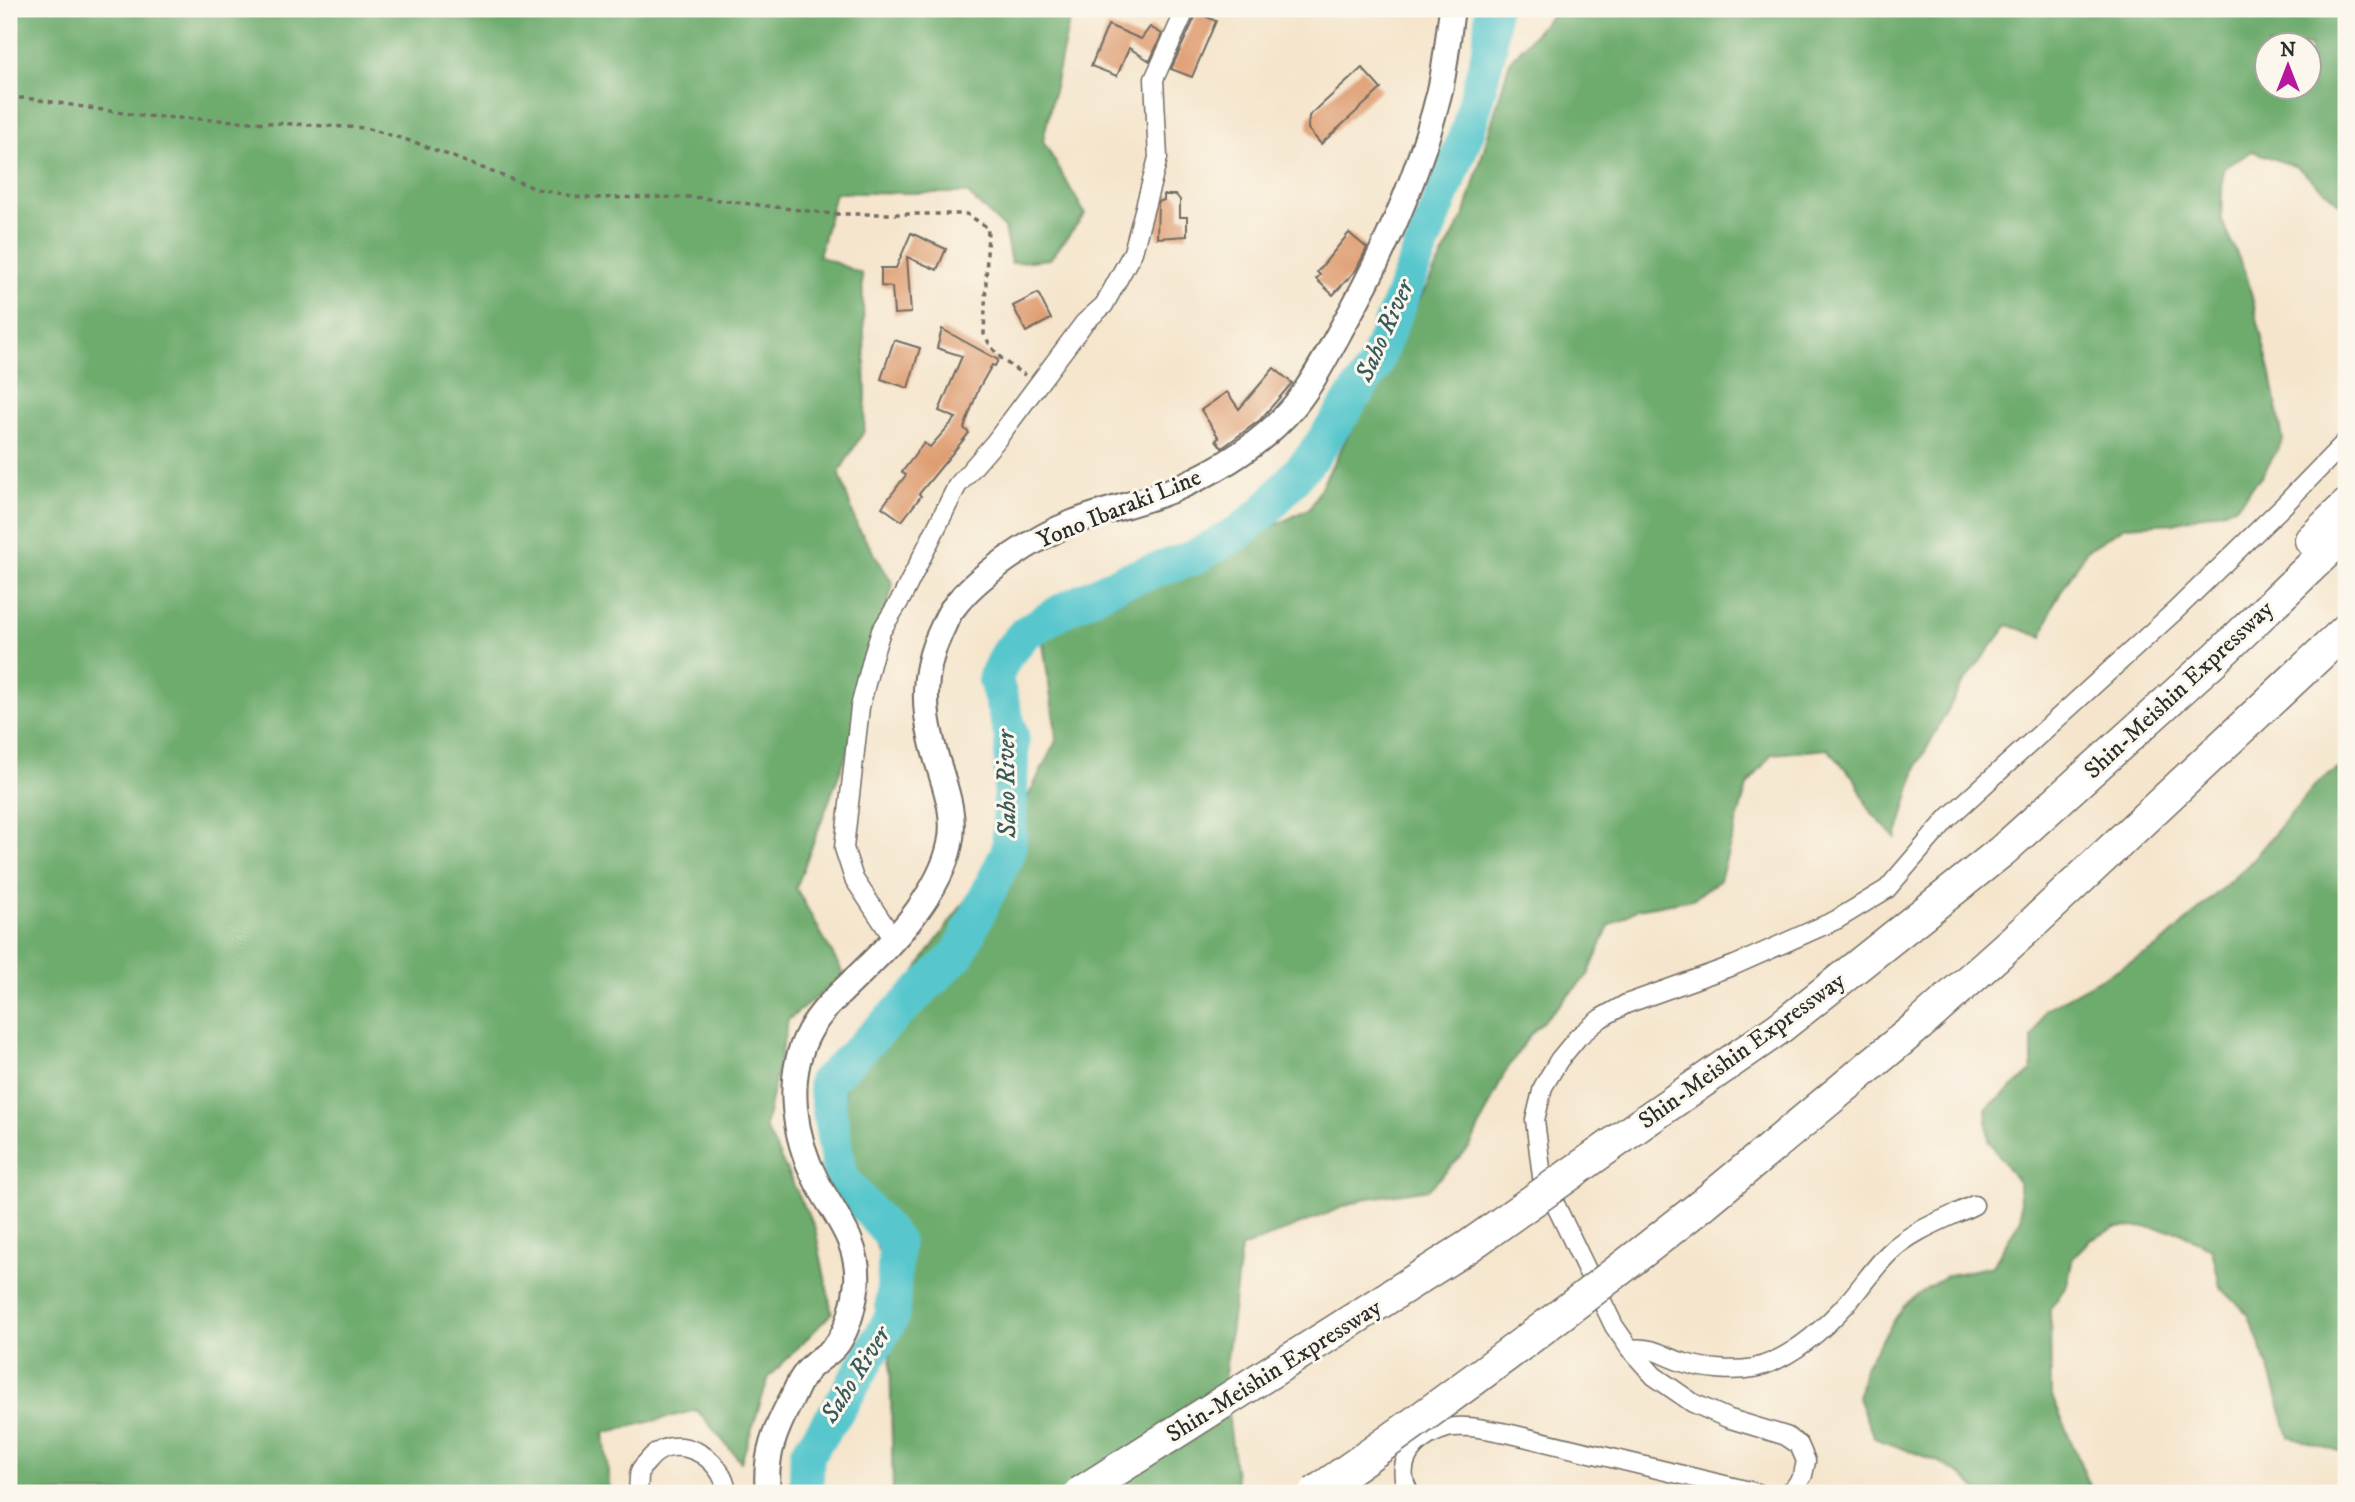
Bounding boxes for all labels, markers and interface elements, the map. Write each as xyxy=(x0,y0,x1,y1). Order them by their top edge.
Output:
north arrow xyxy=(2254,32,2324,102)
text: N xyxy=(2280,39,2296,62)
water label: Saho River xyxy=(1348,274,1423,388)
street label: Yono Ibaraki Line xyxy=(1033,462,1205,556)
street label: Shin-Meishin Expressway xyxy=(2078,594,2280,786)
water label: Saho River xyxy=(990,728,1024,839)
street label: Shin-Meishin Expressway xyxy=(1633,966,1852,1136)
street label: Shin-Meishin Expressway xyxy=(1161,1292,1388,1449)
water label: Saho River xyxy=(813,1319,899,1430)

